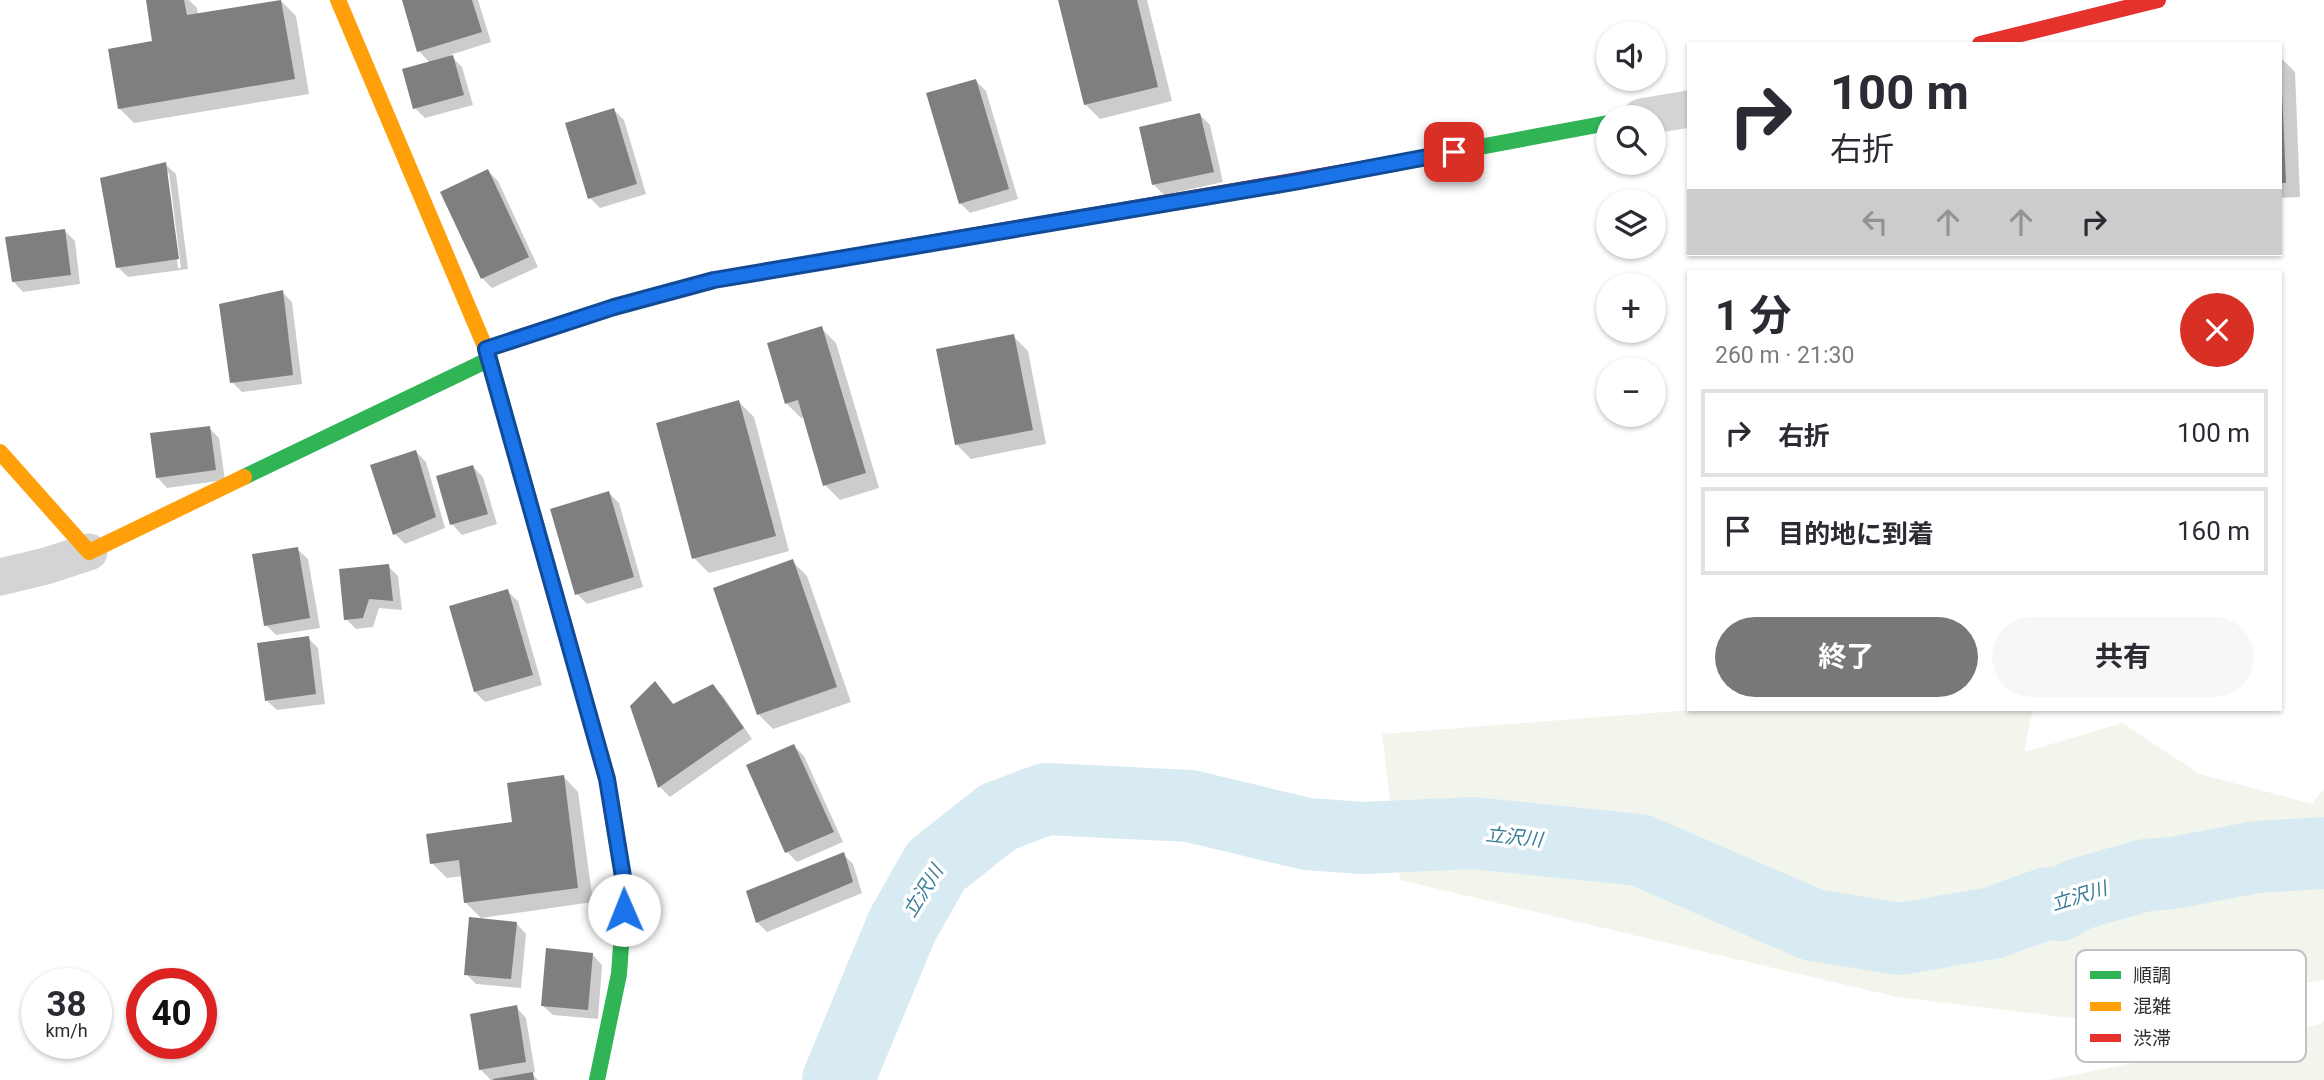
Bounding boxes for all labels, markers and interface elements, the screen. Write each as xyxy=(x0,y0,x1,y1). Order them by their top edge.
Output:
map controls xyxy=(1596,21,1666,427)
button: sound xyxy=(1596,21,1666,91)
text: 100 m xyxy=(1830,64,1969,121)
icon: right xyxy=(1715,70,1806,161)
button: search xyxy=(1596,105,1666,175)
pin xyxy=(1424,122,1484,182)
text: 右折 xyxy=(1830,130,1894,168)
icon: arrive xyxy=(1435,133,1473,171)
button: layers xyxy=(1596,189,1666,259)
icon: left xyxy=(1856,203,1894,241)
icon: ahead xyxy=(1929,203,1967,241)
icon: ahead xyxy=(2002,203,2040,241)
icon: right xyxy=(2075,203,2113,241)
button: + xyxy=(1596,273,1666,343)
text: 1 分 xyxy=(1715,291,1792,340)
button: close xyxy=(2180,293,2254,367)
text: 260 m · 21:30 xyxy=(1715,342,1854,369)
button: − xyxy=(1596,357,1666,427)
icon: right xyxy=(1719,414,1757,452)
text: 100 m xyxy=(2177,418,2250,448)
text: 右折 xyxy=(1778,421,1830,451)
icon: arrive xyxy=(1719,512,1757,550)
text: 160 m xyxy=(2177,516,2250,546)
text: 目的地に到着 xyxy=(1778,519,1934,549)
button: 終了 xyxy=(1715,617,1978,697)
button: 共有 xyxy=(1992,617,2254,697)
water label: 立沢川 xyxy=(1484,823,1546,852)
water label: 立沢川 xyxy=(898,859,949,921)
position arrow xyxy=(587,873,661,947)
water label: 立沢川 xyxy=(2048,876,2112,915)
legend xyxy=(2076,950,2306,1062)
text: 順調 xyxy=(2133,964,2171,987)
speed limit sign: 40 xyxy=(126,968,217,1059)
text: 38 xyxy=(46,984,87,1025)
text: 混雑 xyxy=(2133,995,2171,1018)
text: km/h xyxy=(45,1020,88,1041)
text: 渋滞 xyxy=(2133,1027,2171,1050)

